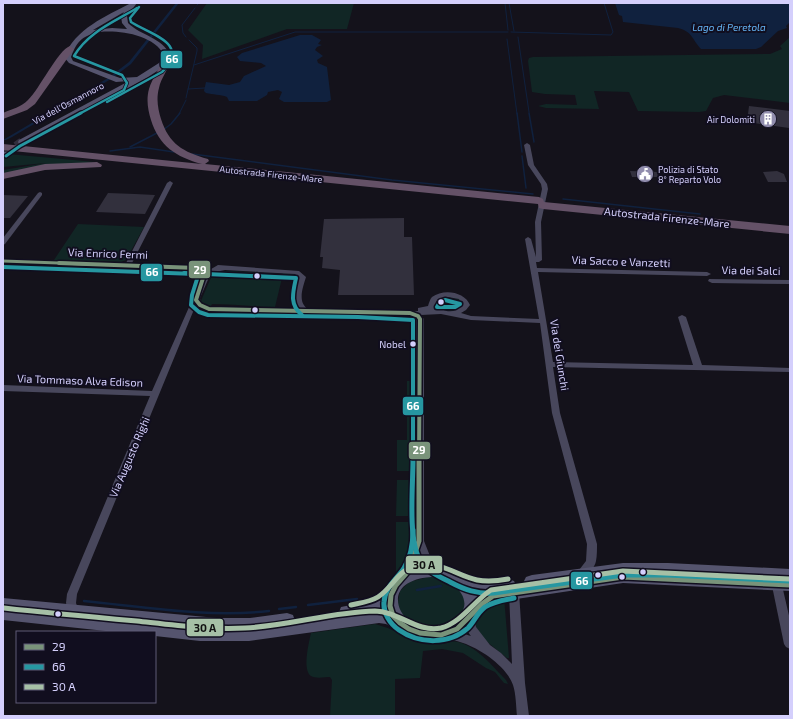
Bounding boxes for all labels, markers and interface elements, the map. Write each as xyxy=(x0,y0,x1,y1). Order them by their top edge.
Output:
water label: Lago di Peretola xyxy=(692,21,766,33)
line badge: 66 xyxy=(160,50,183,69)
text: 66 xyxy=(166,52,179,65)
street label: Via dell'Osmannoro xyxy=(30,80,106,126)
building icon: Air Dolomiti xyxy=(758,109,778,129)
place label: Air Dolomiti xyxy=(707,114,755,125)
street label: Autostrada Firenze-Mare xyxy=(219,163,323,185)
public building icon: Polizia di Stato 8° Reparto Volo xyxy=(635,164,655,184)
place label: Polizia di Stato 8° Reparto Volo xyxy=(658,164,721,185)
street label: Autostrada Firenze-Mare xyxy=(604,204,730,230)
street label: Via Enrico Fermi xyxy=(68,245,148,261)
street label: Via Sacco e Vanzetti xyxy=(571,253,671,269)
line badge: 29 xyxy=(188,260,211,279)
line badge: 66 xyxy=(140,263,163,282)
text: 29 xyxy=(194,263,206,276)
street label: Via dei Salci xyxy=(721,263,781,277)
text: 66 xyxy=(146,265,159,278)
unlabelled marker xyxy=(252,271,262,281)
unlabelled marker xyxy=(436,297,446,307)
unlabelled marker xyxy=(250,305,260,315)
street label: Via dei Giunchi xyxy=(548,318,572,392)
place label: Nobel xyxy=(379,338,406,350)
marker: Nobel xyxy=(408,339,418,349)
street label: Via Tommaso Alva Edison xyxy=(17,371,143,389)
line badge: 66 xyxy=(402,396,424,416)
text: 66 xyxy=(407,399,420,412)
street label: Via Augusto Righi xyxy=(106,415,152,499)
line badge: 29 xyxy=(408,441,431,460)
text: 29 xyxy=(413,443,425,456)
line badge: 30 A xyxy=(405,555,443,574)
text: 30 A xyxy=(413,558,436,571)
unlabelled marker xyxy=(638,567,648,577)
unlabelled marker xyxy=(593,570,603,580)
line badge: 66 xyxy=(570,571,593,590)
unlabelled marker xyxy=(617,572,627,582)
text: 66 xyxy=(576,574,589,587)
unlabelled marker xyxy=(53,609,63,619)
line badge: 30 A xyxy=(186,618,224,637)
text: 30 A xyxy=(194,621,217,634)
legend xyxy=(16,631,156,703)
text: 29 xyxy=(52,639,66,653)
text: 66 xyxy=(52,659,66,673)
text: 30 A xyxy=(52,679,76,693)

